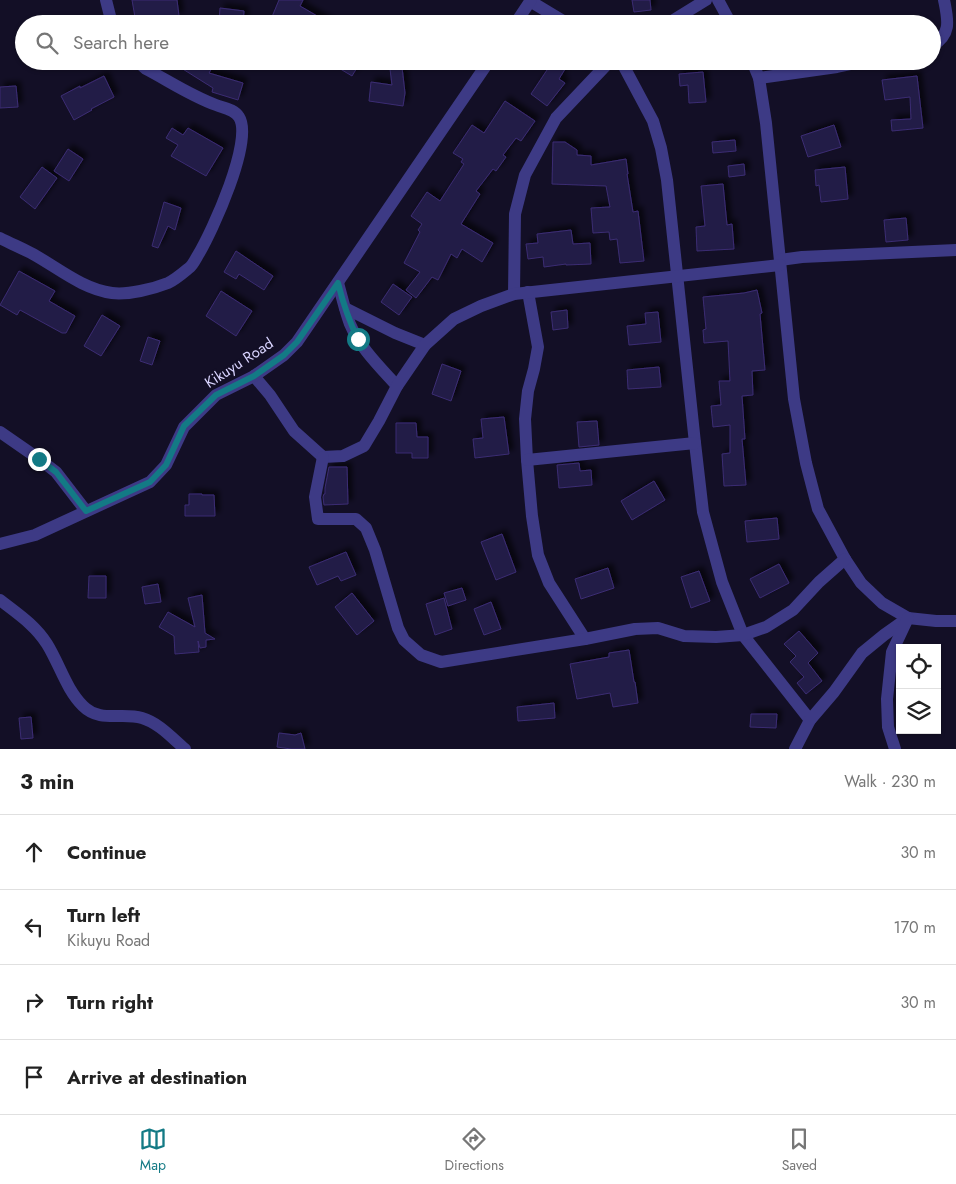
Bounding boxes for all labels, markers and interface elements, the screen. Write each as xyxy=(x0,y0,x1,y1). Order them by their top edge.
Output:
search box xyxy=(15,15,941,70)
icon: search xyxy=(33,29,61,57)
text: Search here xyxy=(73,29,169,56)
route start xyxy=(347,328,370,351)
street label: Kikuyu Road xyxy=(200,333,278,393)
route end xyxy=(28,448,51,471)
map controls xyxy=(896,644,941,734)
button: locate xyxy=(896,644,941,689)
button: layers xyxy=(896,689,941,734)
text: 3 min xyxy=(20,767,74,797)
text: Walk · 230 m xyxy=(844,770,936,793)
icon: ahead xyxy=(20,838,48,866)
text: Continue xyxy=(67,839,146,866)
text: 30 m xyxy=(900,841,936,864)
text: Turn left xyxy=(67,902,140,929)
icon: left xyxy=(20,913,48,941)
text: 170 m xyxy=(894,916,936,939)
text: Kikuyu Road xyxy=(67,929,150,952)
icon: right xyxy=(20,988,48,1016)
text: Turn right xyxy=(67,989,153,1016)
text: 30 m xyxy=(900,991,936,1014)
icon: arrive xyxy=(20,1063,48,1091)
text: Arrive at destination xyxy=(67,1064,247,1091)
tab: Map xyxy=(139,1125,167,1175)
tab: Directions xyxy=(445,1125,504,1175)
tab: Saved xyxy=(782,1125,817,1175)

